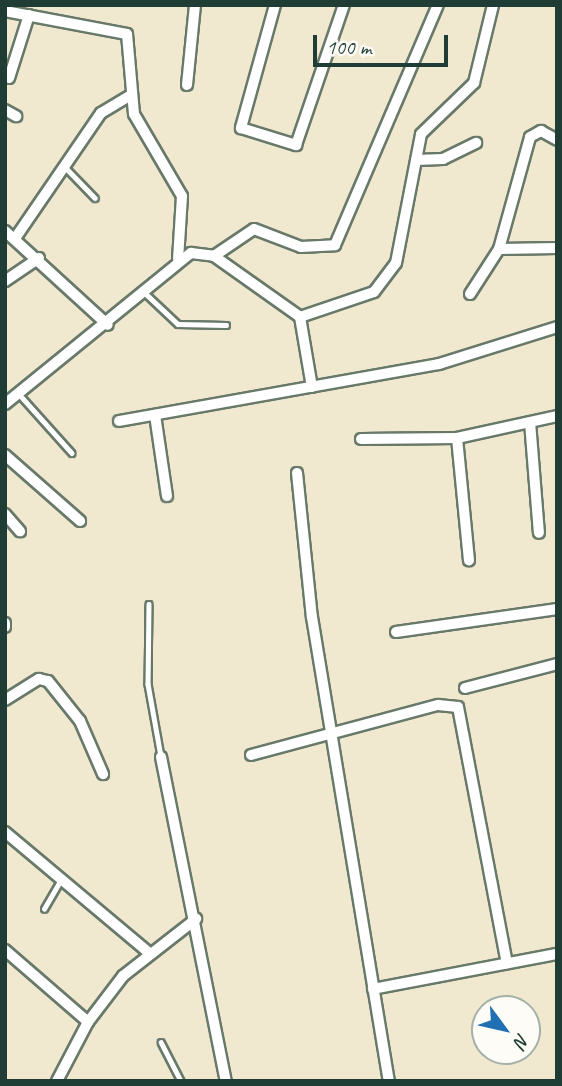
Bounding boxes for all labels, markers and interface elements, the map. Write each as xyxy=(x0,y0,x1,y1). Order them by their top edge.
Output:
scale bar xyxy=(317,21,452,65)
text: 100 m xyxy=(326,34,371,60)
north arrow xyxy=(471,995,541,1065)
text: N xyxy=(509,1029,535,1052)

